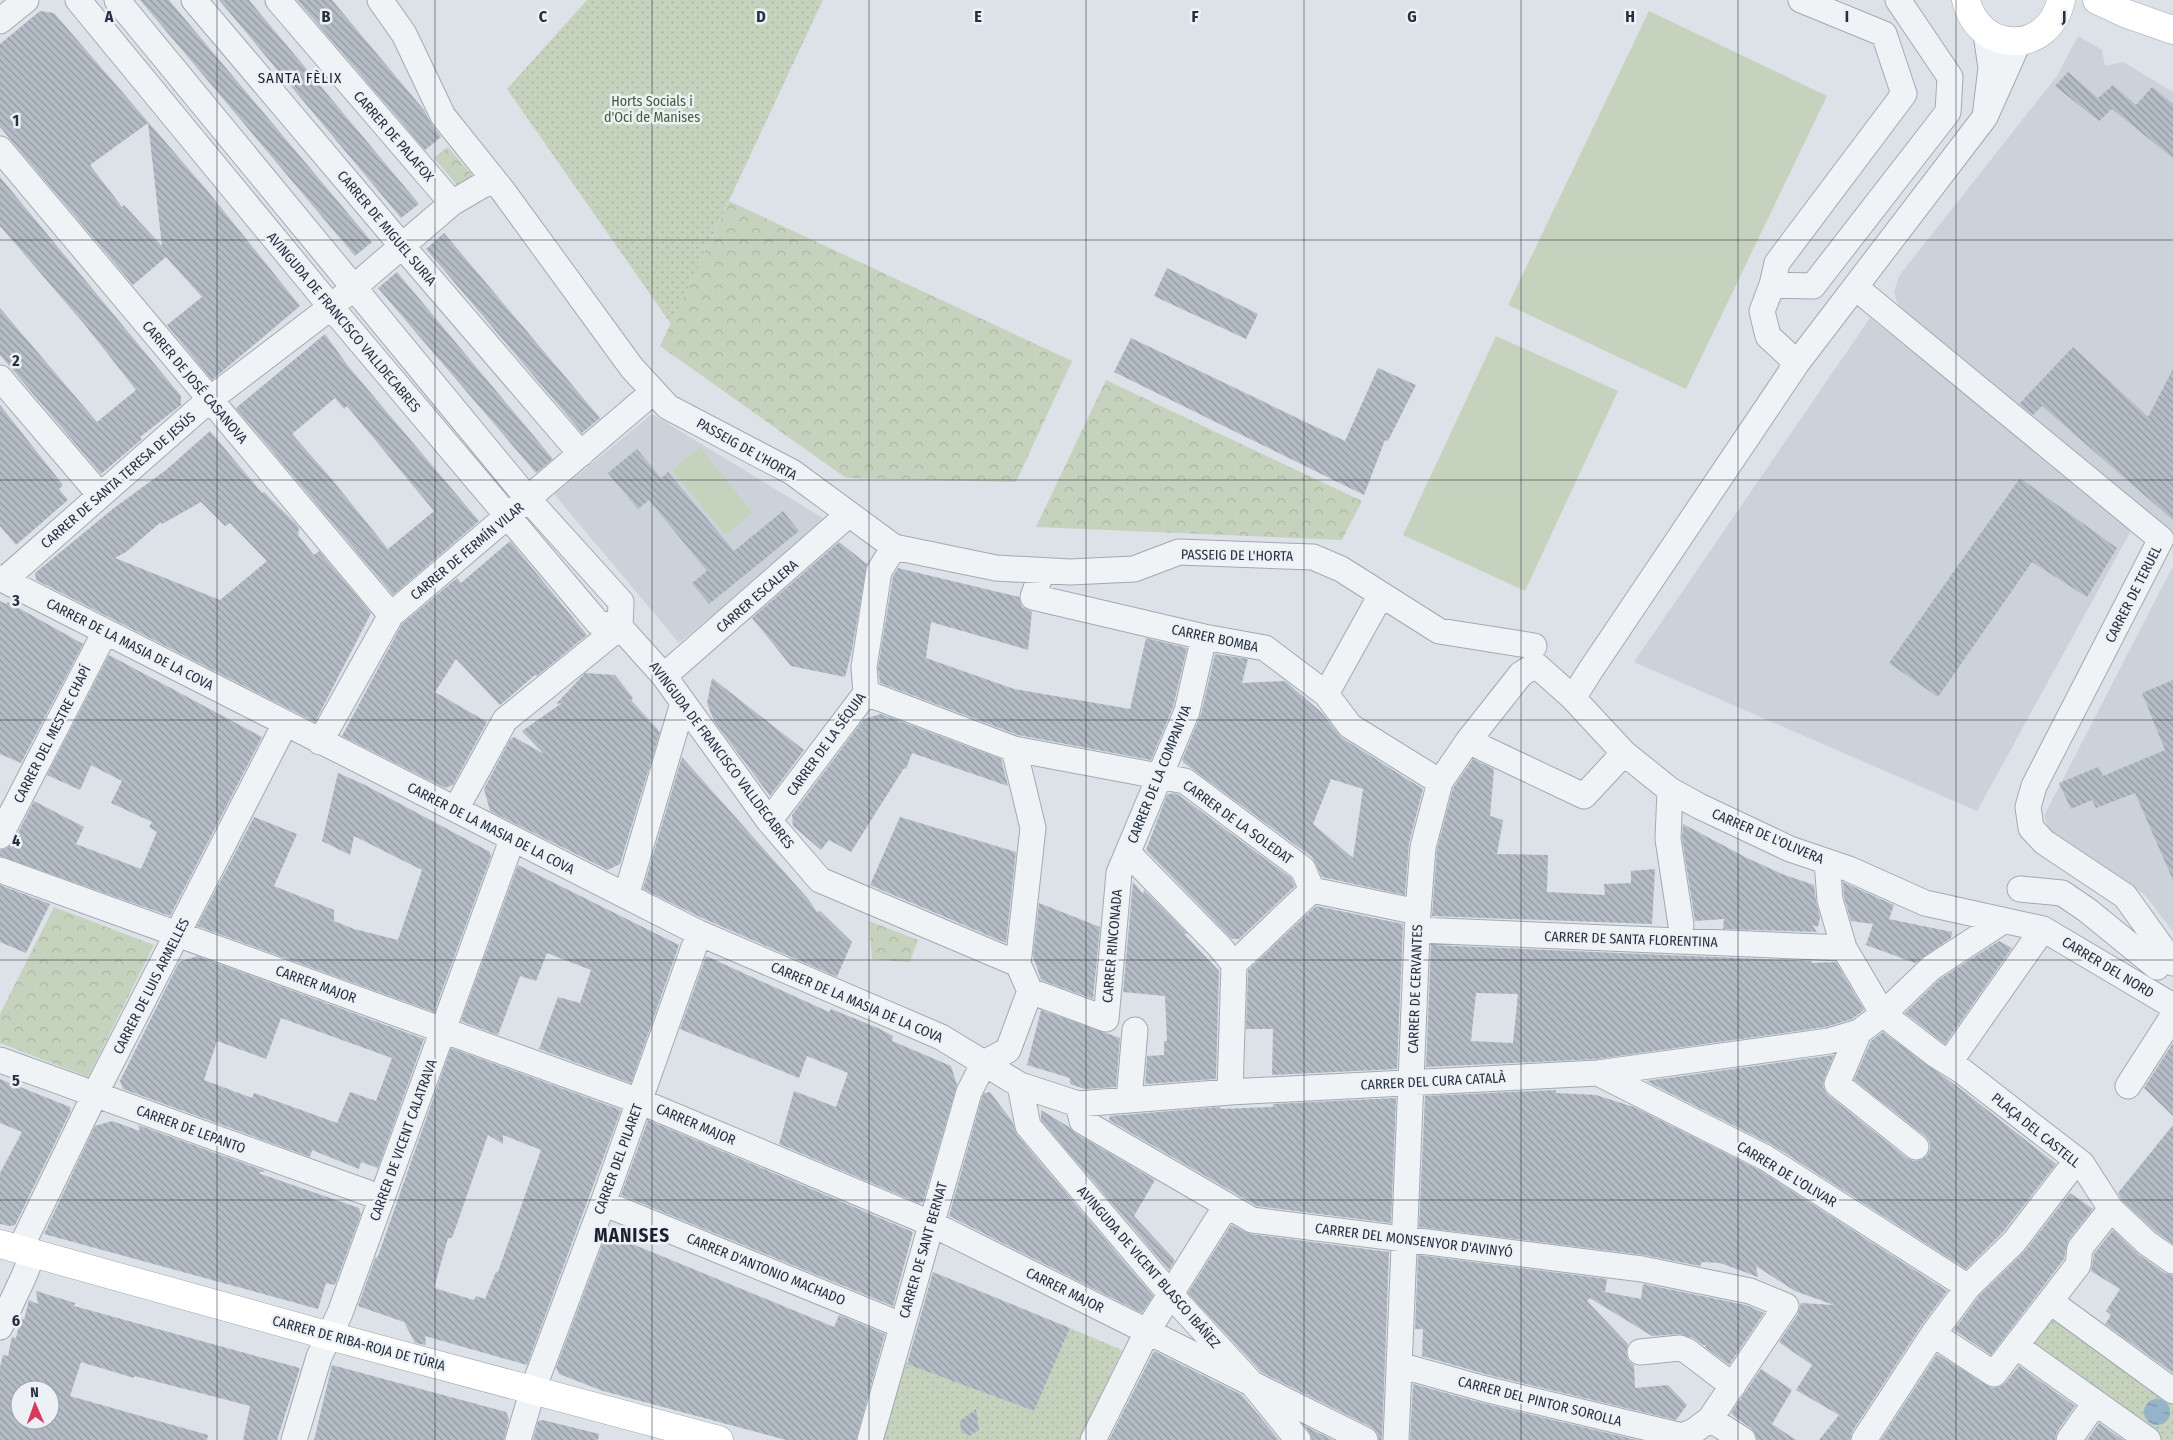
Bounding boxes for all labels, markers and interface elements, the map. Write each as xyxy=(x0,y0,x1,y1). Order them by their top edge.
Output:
text: A xyxy=(104,7,114,26)
text: B xyxy=(322,7,331,26)
text: C xyxy=(539,7,548,26)
text: D xyxy=(756,7,766,26)
text: E xyxy=(974,7,982,26)
text: F xyxy=(1191,7,1199,26)
text: G xyxy=(1407,7,1417,26)
text: H xyxy=(1625,7,1635,26)
text: I xyxy=(1845,7,1849,26)
text: J xyxy=(2061,7,2066,26)
district label: SANTA FÈLIX xyxy=(258,69,342,87)
street label: CARRER DE PALAFOX xyxy=(350,88,438,185)
park label: Horts Socials i d'Oci de Manises xyxy=(604,93,700,126)
text: 1 xyxy=(13,111,19,130)
street label: CARRER DE MIGUEL SURIA xyxy=(334,167,440,290)
street label: AVINGUDA DE FRANCISCO VALLDECABRES xyxy=(263,229,424,416)
street label: CARRER DE JOSÉ CASANOVA xyxy=(138,317,252,448)
text: 2 xyxy=(11,351,20,370)
street label: CARRER DE SANTA TERESA DE JESÚS xyxy=(37,408,199,552)
street label: PASSEIG DE L'HORTA xyxy=(693,415,801,484)
street label: CARRER DE FERMÍN VILAR xyxy=(406,498,528,604)
street label: CARRER DE TERUEL xyxy=(2102,543,2165,646)
street label: PASSEIG DE L'HORTA xyxy=(1181,546,1294,565)
street label: CARRER ESCALERA xyxy=(713,556,802,637)
text: 3 xyxy=(11,591,20,610)
street label: CARRER DE LA MASIA DE LA COVA xyxy=(43,595,217,694)
street label: CARRER BOMBA xyxy=(1170,621,1261,656)
street label: AVINGUDA DE FRANCISCO VALLDECABRES xyxy=(646,658,798,852)
street label: CARRER DEL MESTRE CHAPÍ xyxy=(9,662,95,806)
street label: CARRER DE LA SÉQUIA xyxy=(782,688,870,799)
street label: CARRER DE LA COMPANYIA xyxy=(1124,702,1195,846)
street label: CARRER DE LA SOLEDAT xyxy=(1179,777,1296,868)
street label: CARRER DE LA MASIA DE LA COVA xyxy=(404,779,578,878)
street label: CARRER DE L'OLIVERA xyxy=(1709,805,1827,868)
text: 4 xyxy=(12,831,20,850)
street label: CARRER RINCONADA xyxy=(1099,888,1126,1004)
street label: CARRER DE LUIS ARMELLES xyxy=(110,915,193,1057)
street label: CARRER DE CERVANTES xyxy=(1405,924,1426,1054)
street label: CARRER DE SANTA FLORENTINA xyxy=(1544,928,1719,951)
street label: CARRER DEL NORD xyxy=(2059,933,2157,1002)
street label: CARRER DE LA MASIA DE LA COVA xyxy=(768,958,946,1047)
street label: CARRER MAJOR xyxy=(273,962,359,1007)
street label: CARRER DE VICENT CALATRAVA xyxy=(366,1056,441,1223)
street label: CARRER DEL CURA CATALÀ xyxy=(1360,1068,1507,1094)
text: 5 xyxy=(12,1071,20,1090)
street label: PLAÇA DEL CASTELL xyxy=(1988,1089,2083,1171)
street label: CARRER MAJOR xyxy=(653,1100,738,1149)
street label: CARRER DEL PILARET xyxy=(591,1101,647,1217)
street label: CARRER DE LEPANTO xyxy=(134,1102,248,1157)
street label: CARRER DE L'OLIVAR xyxy=(1734,1138,1840,1211)
street label: CARRER DE SANT BERNAT xyxy=(896,1179,951,1320)
street label: AVINGUDA DE VICENT BLASCO IBÁÑEZ xyxy=(1074,1182,1225,1352)
street label: CARRER DEL MONSENYOR D'AVINYÓ xyxy=(1314,1219,1514,1261)
district label: MANISES xyxy=(594,1224,670,1247)
street label: CARRER D'ANTONIO MACHADO xyxy=(684,1230,848,1309)
street label: CARRER MAJOR xyxy=(1023,1264,1107,1317)
text: 6 xyxy=(12,1311,20,1330)
street label: CARRER DE RIBA-ROJA DE TÚRIA xyxy=(270,1311,448,1375)
street label: CARRER DEL PINTOR SOROLLA xyxy=(1456,1373,1624,1430)
north arrow xyxy=(10,1380,60,1430)
text: N xyxy=(30,1384,39,1401)

